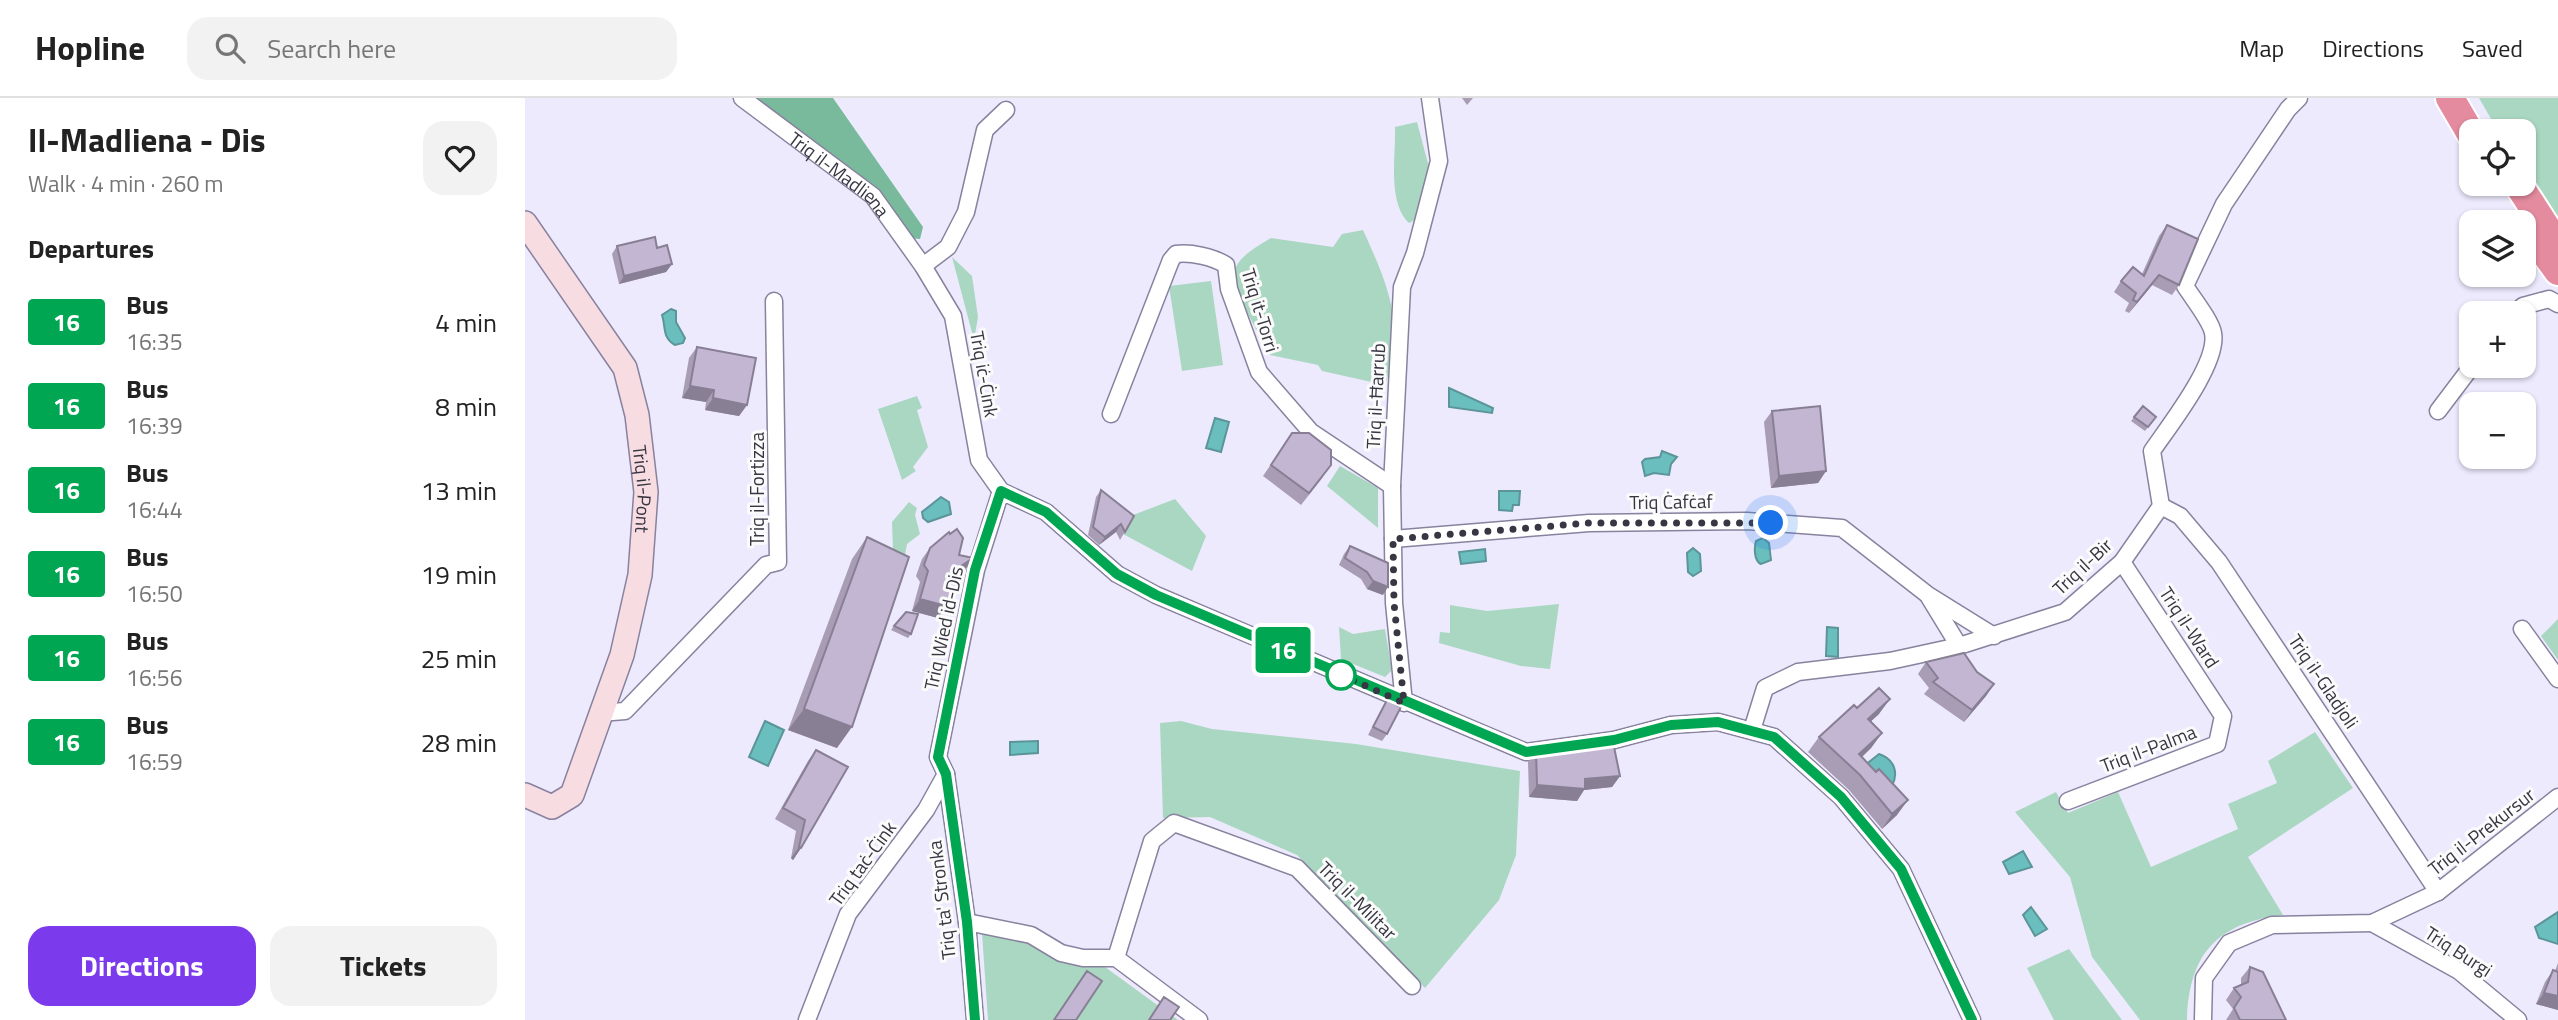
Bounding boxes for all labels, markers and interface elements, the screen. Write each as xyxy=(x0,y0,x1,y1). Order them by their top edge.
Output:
search box xyxy=(187,17,677,80)
text: Hopline xyxy=(35,23,145,73)
icon: search xyxy=(211,29,249,67)
text: Search here xyxy=(267,29,396,68)
text: Map xyxy=(2239,30,2284,66)
text: Directions xyxy=(2322,30,2424,66)
text: Saved xyxy=(2462,30,2523,66)
text: Il-Madliena - Dis xyxy=(28,115,266,165)
map controls xyxy=(2459,119,2536,469)
button: locate xyxy=(2459,119,2536,196)
button: heart xyxy=(423,121,497,195)
street label: Triq il-Madliena xyxy=(783,124,898,223)
text: Walk · 4 min · 260 m xyxy=(28,166,224,201)
button: layers xyxy=(2459,210,2536,287)
text: Departures xyxy=(28,229,154,268)
street label: Triq it-Torri xyxy=(1235,264,1287,356)
text: Bus xyxy=(126,285,168,324)
button: + xyxy=(2459,301,2536,378)
text: 4 min xyxy=(435,303,497,342)
text: 16 xyxy=(53,304,80,340)
text: 16:35 xyxy=(126,324,183,359)
street label: Triq iċ-Ċink xyxy=(963,329,1007,419)
street label: Triq il-Ħarrub xyxy=(1358,342,1392,450)
text: Bus xyxy=(126,369,168,408)
text: 8 min xyxy=(435,387,497,426)
text: 16 xyxy=(53,388,80,424)
button: − xyxy=(2459,392,2536,469)
text: 16:39 xyxy=(126,408,183,443)
street label: Triq il-Fortizza xyxy=(742,432,771,546)
street label: Triq il-Pont xyxy=(626,443,661,534)
text: Bus xyxy=(126,453,168,492)
text: 13 min xyxy=(421,471,497,510)
text: 16 xyxy=(53,472,80,508)
street label: Triq Ċafċaf xyxy=(1629,486,1714,516)
text: 16:44 xyxy=(126,492,183,527)
your location xyxy=(1753,505,1788,540)
street label: Triq il-Bir xyxy=(2046,530,2119,601)
text: Bus xyxy=(126,537,168,576)
text: 19 min xyxy=(421,555,497,594)
text: 16 xyxy=(53,556,80,592)
street label: Triq Wied id-Dis xyxy=(916,563,970,693)
text: 16:50 xyxy=(126,576,183,611)
street label: Triq il-Ward xyxy=(2153,580,2227,674)
text: Bus xyxy=(126,621,168,660)
line badge: 16 xyxy=(1251,627,1315,673)
street label: Triq il-Gladjoli xyxy=(2282,628,2366,734)
text: 16 xyxy=(1270,632,1296,668)
text: 25 min xyxy=(421,639,497,678)
text: 16 xyxy=(53,640,80,676)
text: 16:56 xyxy=(126,660,183,695)
unlabelled marker xyxy=(1326,660,1356,690)
text: Bus xyxy=(126,705,168,744)
street label: Triq il-Palma xyxy=(2096,716,2201,780)
text: 28 min xyxy=(421,723,497,762)
text: 16 xyxy=(53,724,80,760)
text: 16:59 xyxy=(126,744,183,779)
street label: Triq il-Prekursur xyxy=(2421,780,2541,882)
street label: Triq taċ-Ċink xyxy=(821,814,903,912)
street label: Triq ta' Stronka xyxy=(919,838,963,961)
street label: Triq il-Militar xyxy=(1312,854,1404,946)
street label: Triq Burgi xyxy=(2419,918,2499,984)
button: Directions xyxy=(28,926,256,1006)
button: Tickets xyxy=(270,926,497,1006)

